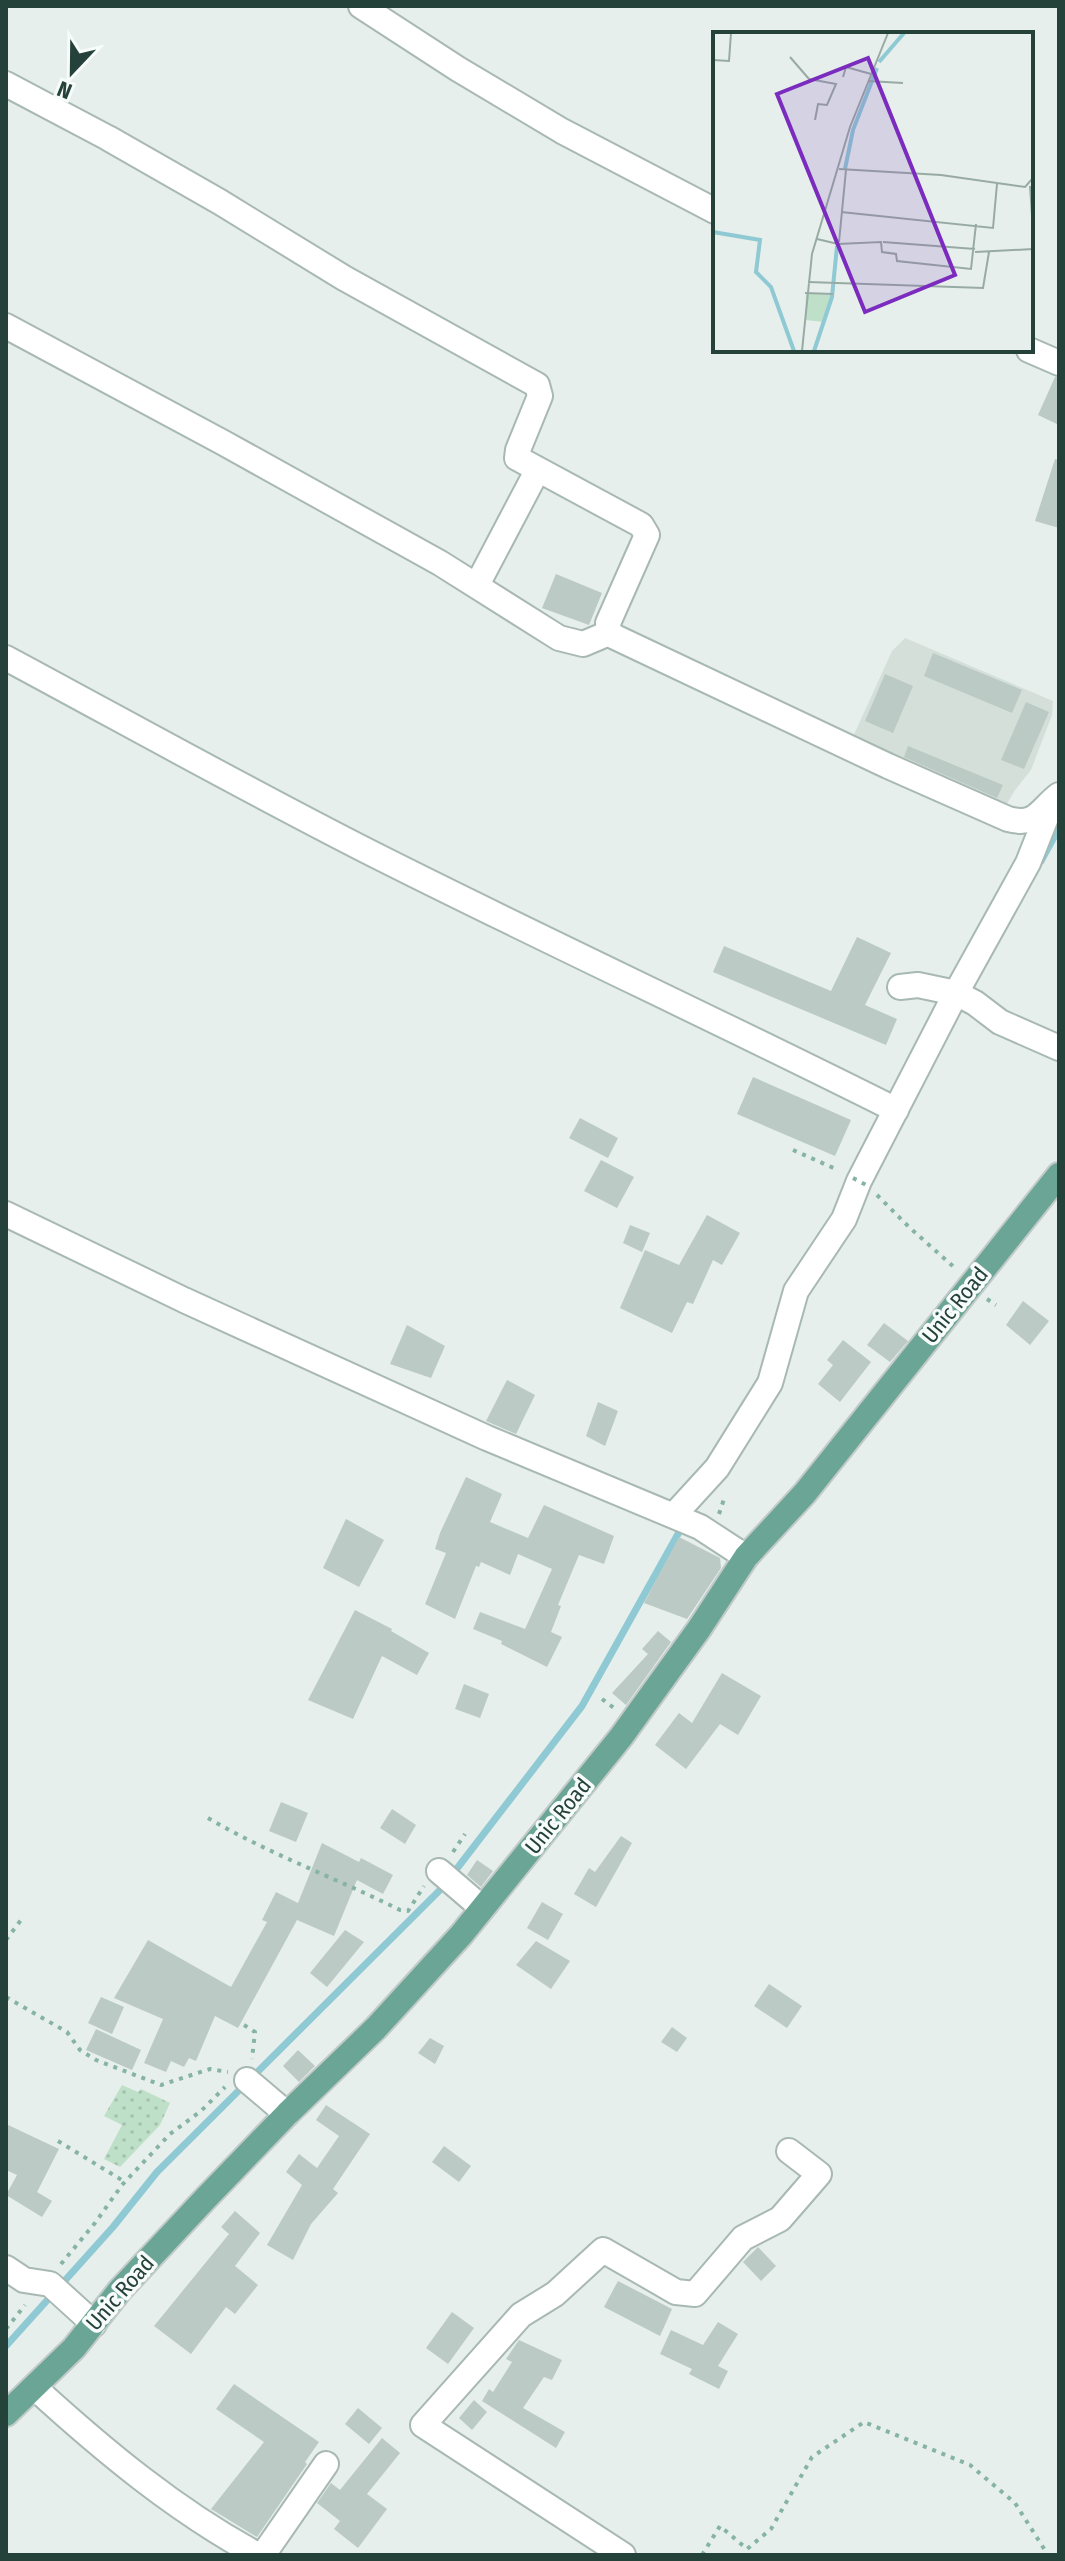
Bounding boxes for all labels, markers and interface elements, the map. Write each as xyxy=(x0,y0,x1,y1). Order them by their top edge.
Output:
north arrow xyxy=(32,32,112,112)
inset map xyxy=(713,32,1033,352)
text: N xyxy=(54,75,76,105)
street label: Unic Road xyxy=(916,1261,994,1349)
street label: Unic Road xyxy=(519,1772,597,1860)
street label: Unic Road xyxy=(80,2250,160,2336)

